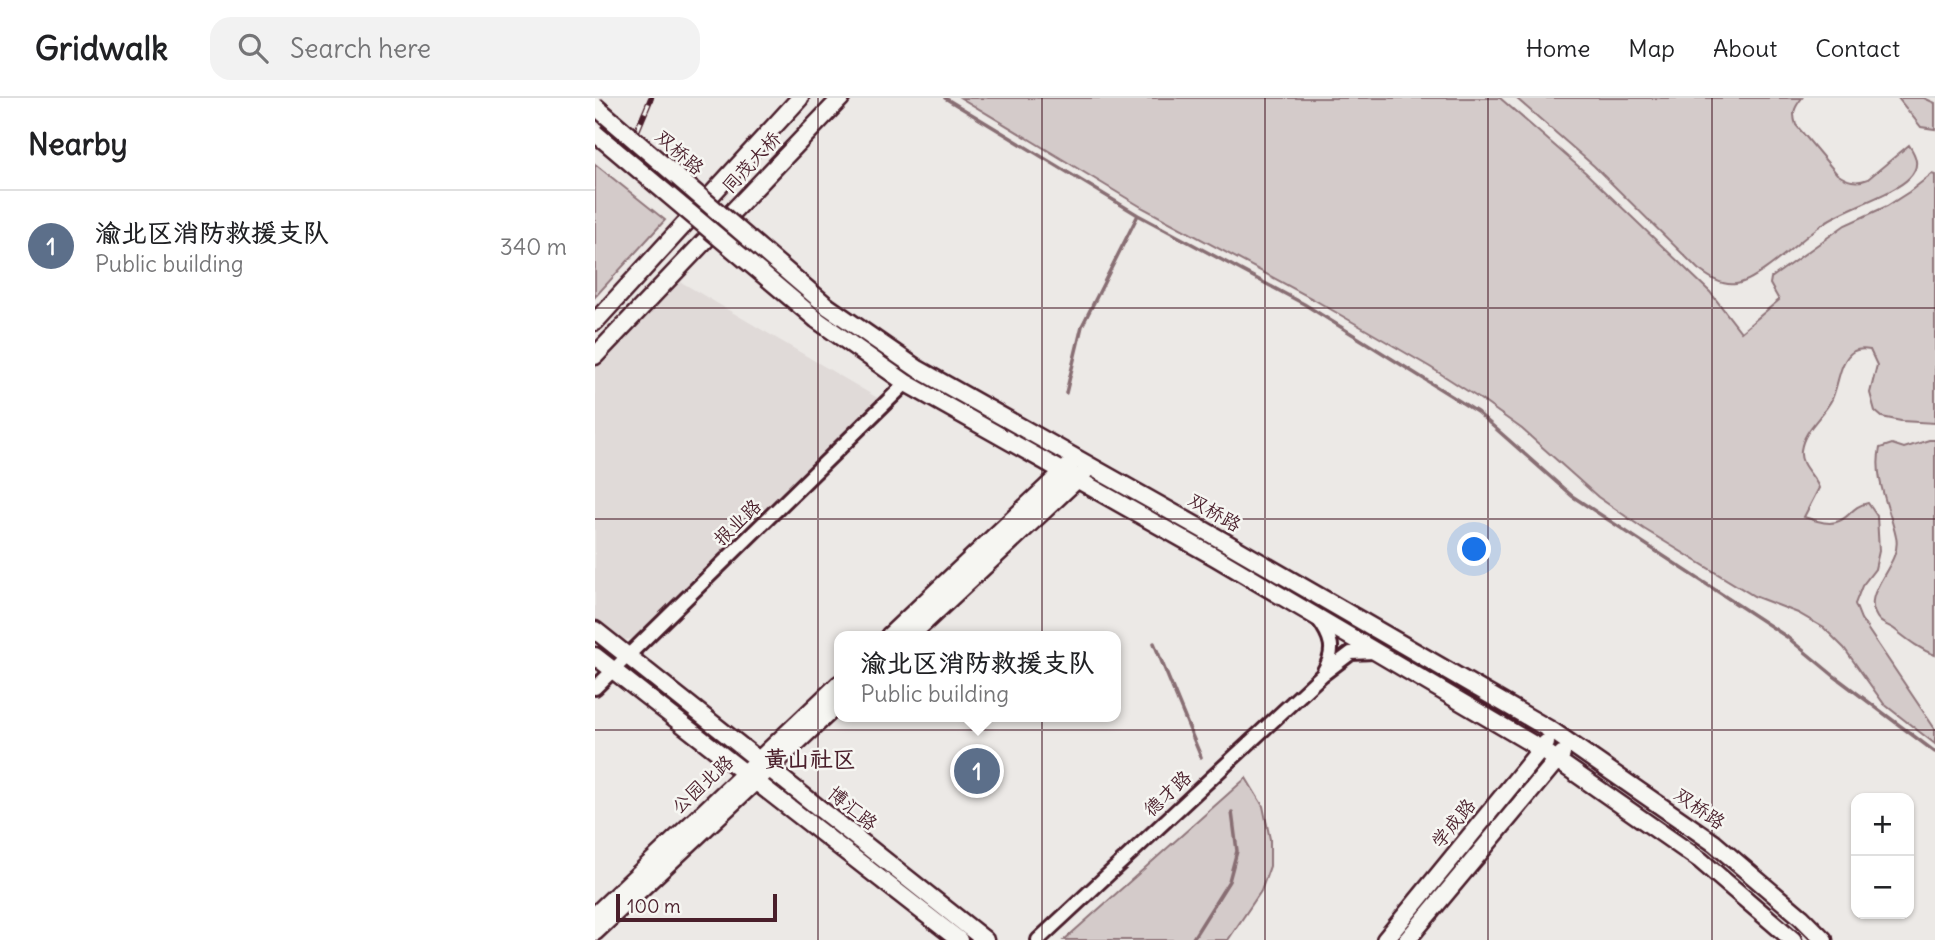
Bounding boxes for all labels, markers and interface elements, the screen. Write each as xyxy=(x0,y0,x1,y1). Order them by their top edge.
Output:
search box xyxy=(210,17,700,80)
text: Gridwalk xyxy=(35,27,168,69)
icon: search xyxy=(234,29,272,67)
text: Search here xyxy=(290,32,431,65)
text: Home xyxy=(1526,33,1590,63)
text: Map xyxy=(1628,33,1675,63)
text: About xyxy=(1713,33,1777,63)
text: Contact xyxy=(1815,33,1900,63)
street label: 双桥路 xyxy=(651,124,709,180)
text: Nearby xyxy=(28,125,128,163)
street label: 同茂大桥 xyxy=(716,126,786,198)
text: 渝北区消防救援支队 xyxy=(95,216,329,249)
text: 1 xyxy=(46,232,56,261)
text: 340 m xyxy=(500,232,567,261)
text: Public building xyxy=(95,249,244,278)
street label: 双桥路 xyxy=(1184,487,1246,537)
street label: 报业路 xyxy=(708,494,766,550)
your location xyxy=(1457,532,1491,566)
popup xyxy=(834,631,1121,722)
text: 渝北区消防救援支队 xyxy=(860,646,1095,679)
text: Public building xyxy=(860,679,1009,708)
district label: 黄山社区 xyxy=(764,744,856,773)
pin: 1 xyxy=(954,745,1000,797)
street label: 公园北路 xyxy=(666,749,738,819)
street label: 德才路 xyxy=(1138,765,1196,821)
street label: 博汇路 xyxy=(823,781,883,835)
street label: 双桥路 xyxy=(1670,782,1730,834)
street label: 学成路 xyxy=(1426,793,1480,853)
map controls xyxy=(1851,793,1914,919)
button: + xyxy=(1851,793,1914,856)
button: − xyxy=(1851,856,1914,919)
scale bar xyxy=(616,891,777,923)
text: 100 m xyxy=(627,894,681,918)

